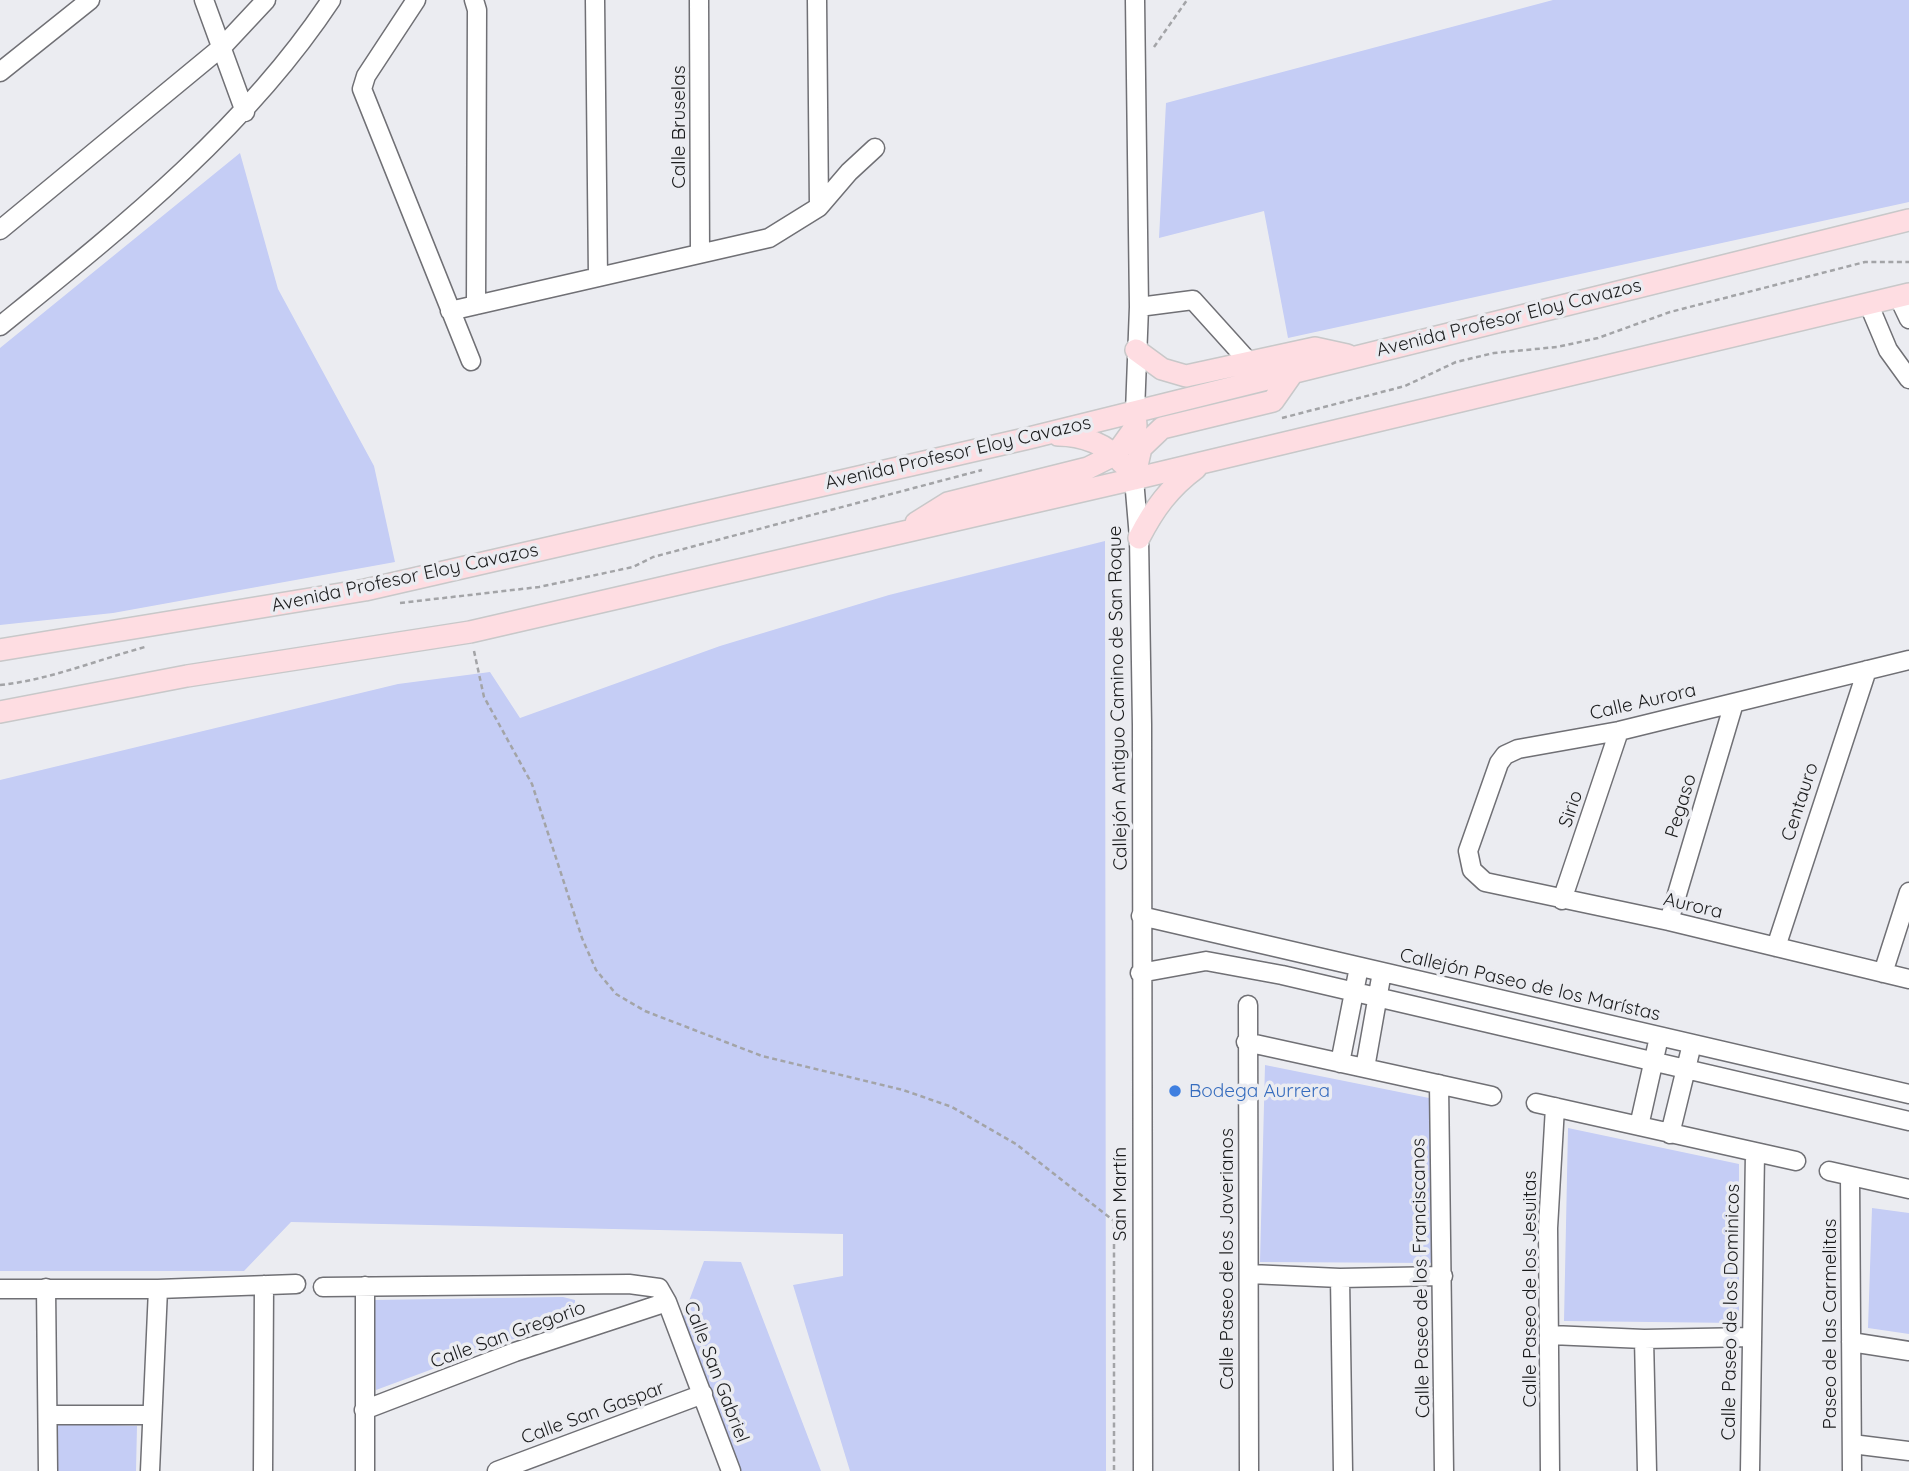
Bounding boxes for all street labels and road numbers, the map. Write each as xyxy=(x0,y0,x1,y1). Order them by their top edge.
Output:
street label: Calle Bruselas xyxy=(668,65,690,189)
street label: Avenida Profesor Eloy Cavazos xyxy=(1374,274,1644,362)
street label: Avenida Profesor Eloy Cavazos xyxy=(823,411,1093,495)
street label: Callejón Antiguo Camino de San Roque xyxy=(1104,525,1132,871)
street label: Avenida Profesor Eloy Cavazos xyxy=(270,539,540,617)
street label: Calle Aurora xyxy=(1588,679,1698,725)
street label: Centauro xyxy=(1777,760,1823,844)
street label: Pegaso xyxy=(1661,771,1701,841)
street label: Sirio xyxy=(1554,788,1588,830)
street label: Aurora xyxy=(1661,888,1725,924)
street label: Callejón Paseo de los Marístas xyxy=(1398,944,1662,1026)
street label: Calle Paseo de los Javerianos xyxy=(1216,1128,1238,1390)
street label: Calle Paseo de los Franciscanos xyxy=(1407,1138,1435,1418)
street label: San Martín xyxy=(1109,1147,1131,1241)
street label: Calle Paseo de los Jesuitas xyxy=(1519,1171,1541,1407)
street label: Calle Paseo de los Dominicos xyxy=(1717,1184,1745,1440)
street label: Paseo de las Carmelitas xyxy=(1819,1218,1841,1430)
street label: Calle San Gregorio xyxy=(427,1296,589,1374)
street label: Calle San Gabriel xyxy=(679,1298,753,1446)
street label: Calle San Gaspar xyxy=(518,1376,668,1450)

